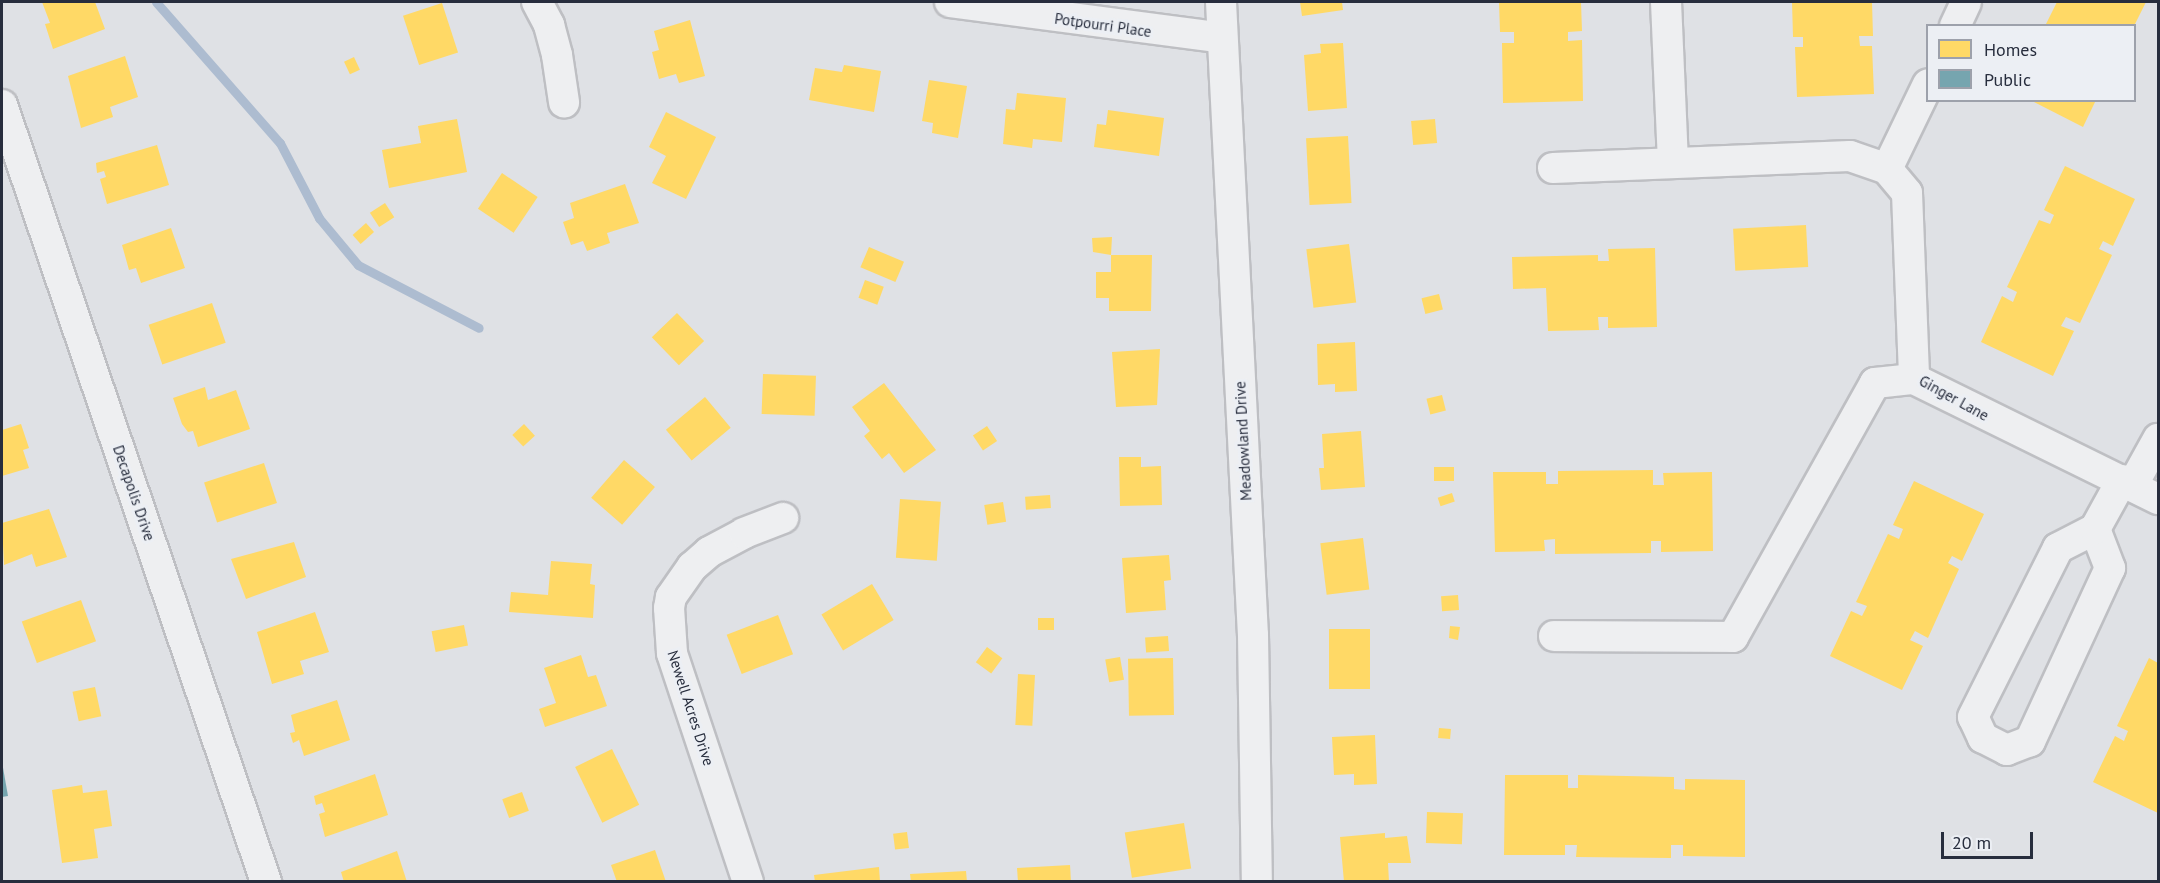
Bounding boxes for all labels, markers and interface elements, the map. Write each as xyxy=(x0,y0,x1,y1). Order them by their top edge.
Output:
street label: Potpourri Place xyxy=(1053,9,1153,41)
legend xyxy=(1926,24,2136,102)
text: Homes xyxy=(1984,38,2037,61)
text: Public xyxy=(1984,68,2031,91)
street label: Ginger Lane xyxy=(1916,371,1992,425)
street label: Meadowland Drive xyxy=(1231,381,1255,501)
street label: Decapolis Drive xyxy=(109,443,159,543)
street label: Newell Acres Drive xyxy=(664,648,718,768)
scale bar xyxy=(1944,820,2036,858)
text: 20 m xyxy=(1952,831,1991,854)

